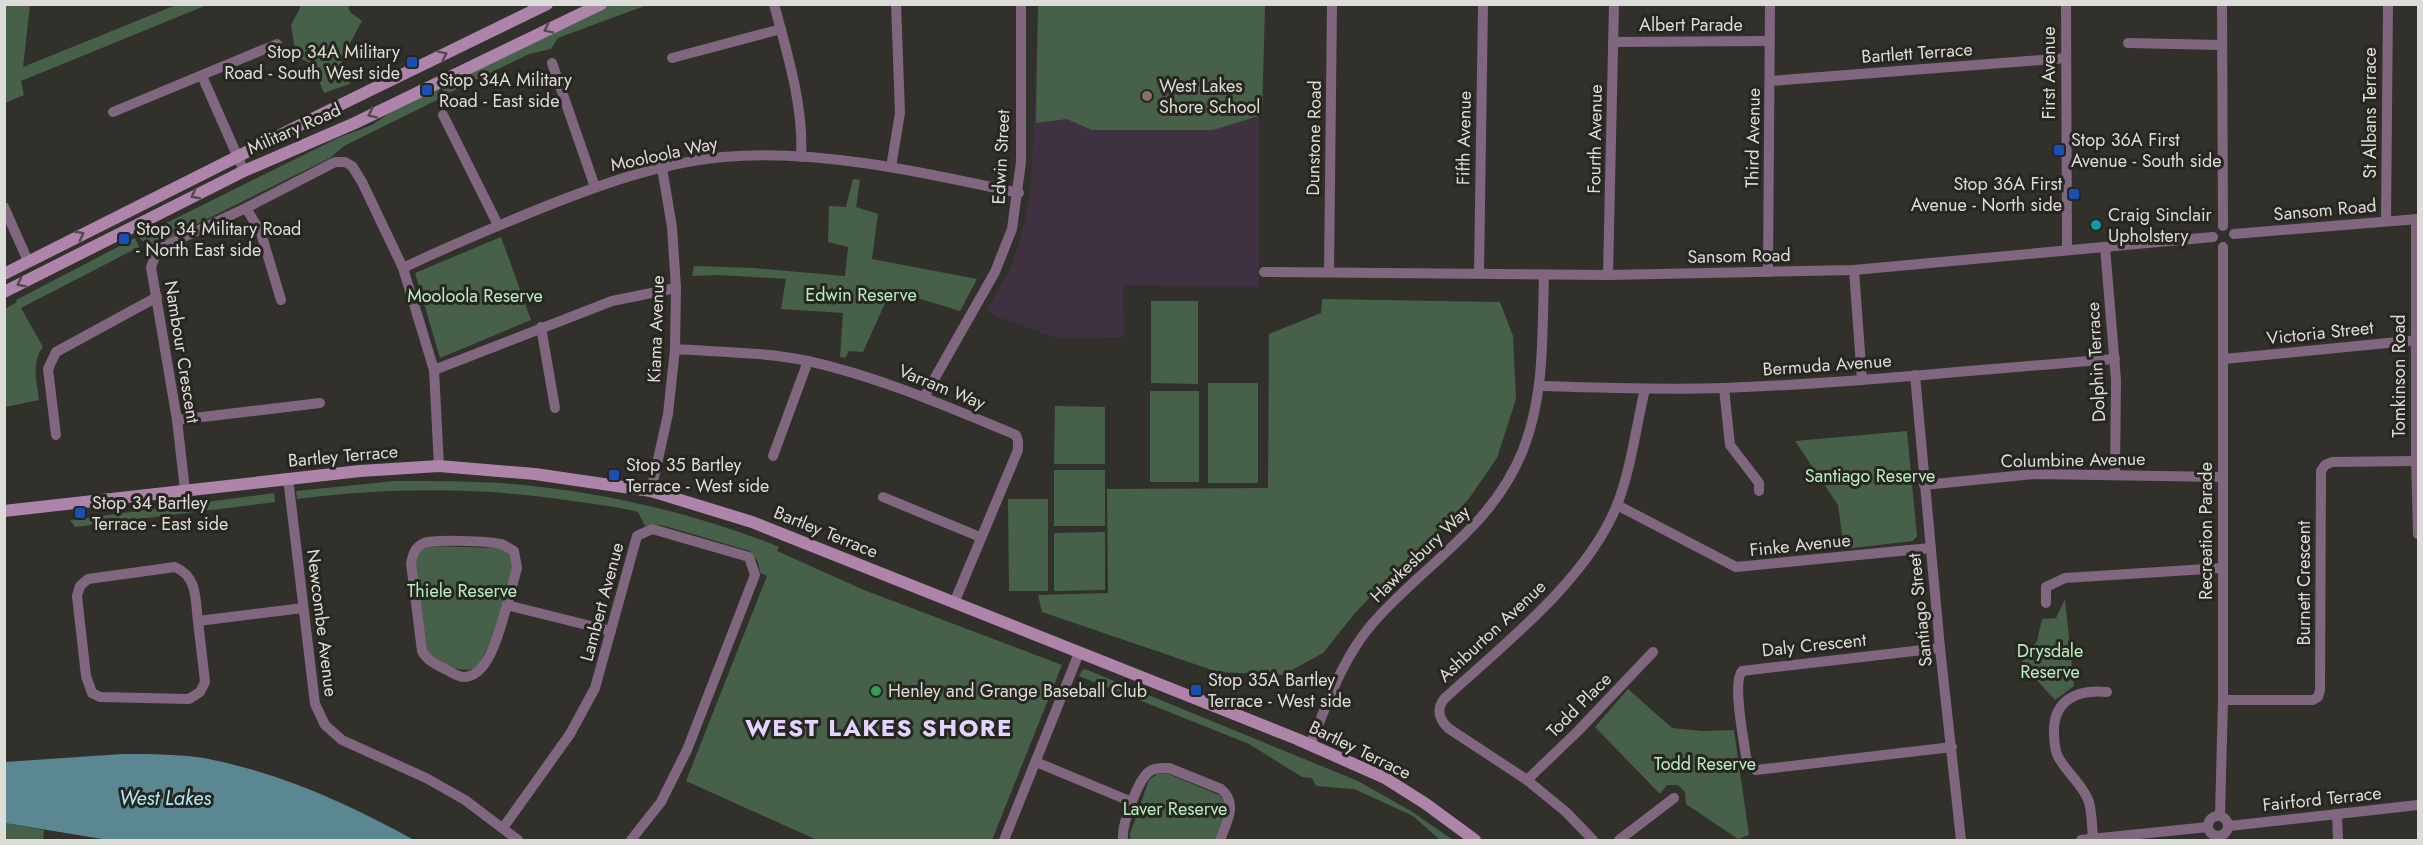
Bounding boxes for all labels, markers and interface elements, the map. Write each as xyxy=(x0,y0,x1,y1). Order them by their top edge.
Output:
street label: Albert Parade xyxy=(1639,12,1743,38)
one-way arrow xyxy=(543,21,554,33)
street label: First Avenue xyxy=(2036,27,2062,119)
street label: Bartlett Terrace xyxy=(1861,36,1973,70)
place label: Stop 34A Military Road - South West side xyxy=(224,39,400,86)
street label: St Albans Terrace xyxy=(2357,47,2383,179)
one-way arrow xyxy=(437,51,447,62)
marker: Stop 34A Military Road - South West side xyxy=(405,55,419,69)
place label: Stop 34A Military Road - East side xyxy=(439,67,572,114)
place label: West Lakes Shore School xyxy=(1159,73,1260,120)
street label: Dunstone Road xyxy=(1300,80,1328,196)
marker: Stop 34A Military Road - East side xyxy=(420,83,434,97)
street label: Fourth Avenue xyxy=(1581,84,1609,194)
street label: Third Avenue xyxy=(1739,88,1767,188)
marker: West Lakes Shore School xyxy=(1140,89,1154,103)
street label: Fifth Avenue xyxy=(1450,91,1478,185)
street label: Military Road xyxy=(243,97,345,161)
one-way arrow xyxy=(368,106,379,118)
street label: Edwin Street xyxy=(986,108,1017,205)
place label: Stop 36A First Avenue - South side xyxy=(2071,127,2221,174)
street label: Mooloola Way xyxy=(608,130,720,178)
marker: Stop 36A First Avenue - South side xyxy=(2052,143,2066,157)
place label: Stop 36A First Avenue - North side xyxy=(1911,171,2063,218)
marker: Stop 36A First Avenue - North side xyxy=(2067,187,2081,201)
one-way arrow xyxy=(191,188,202,200)
street label: Sansom Road xyxy=(2272,193,2378,227)
place label: Craig Sinclair Upholstery xyxy=(2108,202,2213,249)
place label: Stop 34 Military Road - North East side xyxy=(136,216,301,263)
marker: Craig Sinclair Upholstery xyxy=(2089,218,2103,232)
one-way arrow xyxy=(74,231,85,242)
marker: Stop 34 Military Road - North East side xyxy=(117,232,131,246)
street label: Sansom Road xyxy=(1687,242,1791,270)
street label: Kiama Avenue xyxy=(641,275,671,383)
one-way arrow xyxy=(17,276,28,288)
street label: Nambour Crescent xyxy=(158,279,206,426)
park label: Edwin Reserve xyxy=(805,282,917,308)
park label: Mooloola Reserve xyxy=(407,283,543,309)
street label: Dolphin Terrace xyxy=(2080,301,2112,423)
street label: Victoria Street xyxy=(2265,314,2375,352)
street label: Tomkinson Road xyxy=(2386,314,2412,438)
street label: Bermuda Avenue xyxy=(1762,348,1892,382)
street label: Varram Way xyxy=(895,358,989,416)
street label: Bartley Terrace xyxy=(287,438,399,474)
street label: Columbine Avenue xyxy=(2000,446,2146,474)
place label: Stop 35 Bartley Terrace - West side xyxy=(626,452,769,499)
street label: Recreation Parade xyxy=(2193,462,2219,600)
park label: Santiago Reserve xyxy=(1805,463,1935,489)
marker: Stop 35 Bartley Terrace - West side xyxy=(607,468,621,482)
place label: Stop 34 Bartley Terrace - East side xyxy=(92,490,228,537)
street label: Bartley Terrace xyxy=(770,499,882,565)
street label: Hawkesbury Way xyxy=(1364,499,1476,609)
marker: Stop 34 Bartley Terrace - East side xyxy=(73,506,87,520)
street label: Burnett Crescent xyxy=(2291,520,2317,645)
street label: Finke Avenue xyxy=(1748,527,1852,563)
street label: Lambert Avenue xyxy=(574,540,630,664)
street label: Newcombe Avenue xyxy=(300,548,344,698)
street label: Santiago Street xyxy=(1901,551,1939,668)
street label: Ashburton Avenue xyxy=(1432,574,1552,688)
park label: Thiele Reserve xyxy=(407,578,517,604)
street label: Daly Crescent xyxy=(1761,627,1868,663)
park label: Drysdale Reserve xyxy=(2017,638,2083,685)
place label: Stop 35A Bartley Terrace - West side xyxy=(1208,667,1351,714)
street label: Todd Place xyxy=(1541,667,1617,743)
place label: Henley and Grange Baseball Club xyxy=(888,678,1147,704)
marker: Stop 35A Bartley Terrace - West side xyxy=(1189,683,1203,697)
marker: Henley and Grange Baseball Club xyxy=(869,684,883,698)
district label: WEST LAKES SHORE xyxy=(745,710,1013,745)
street label: Bartley Terrace xyxy=(1305,714,1415,786)
park label: Todd Reserve xyxy=(1654,751,1756,777)
street label: Fairford Terrace xyxy=(2261,780,2383,818)
water label: West Lakes xyxy=(119,784,211,813)
park label: Laver Reserve xyxy=(1123,796,1227,822)

